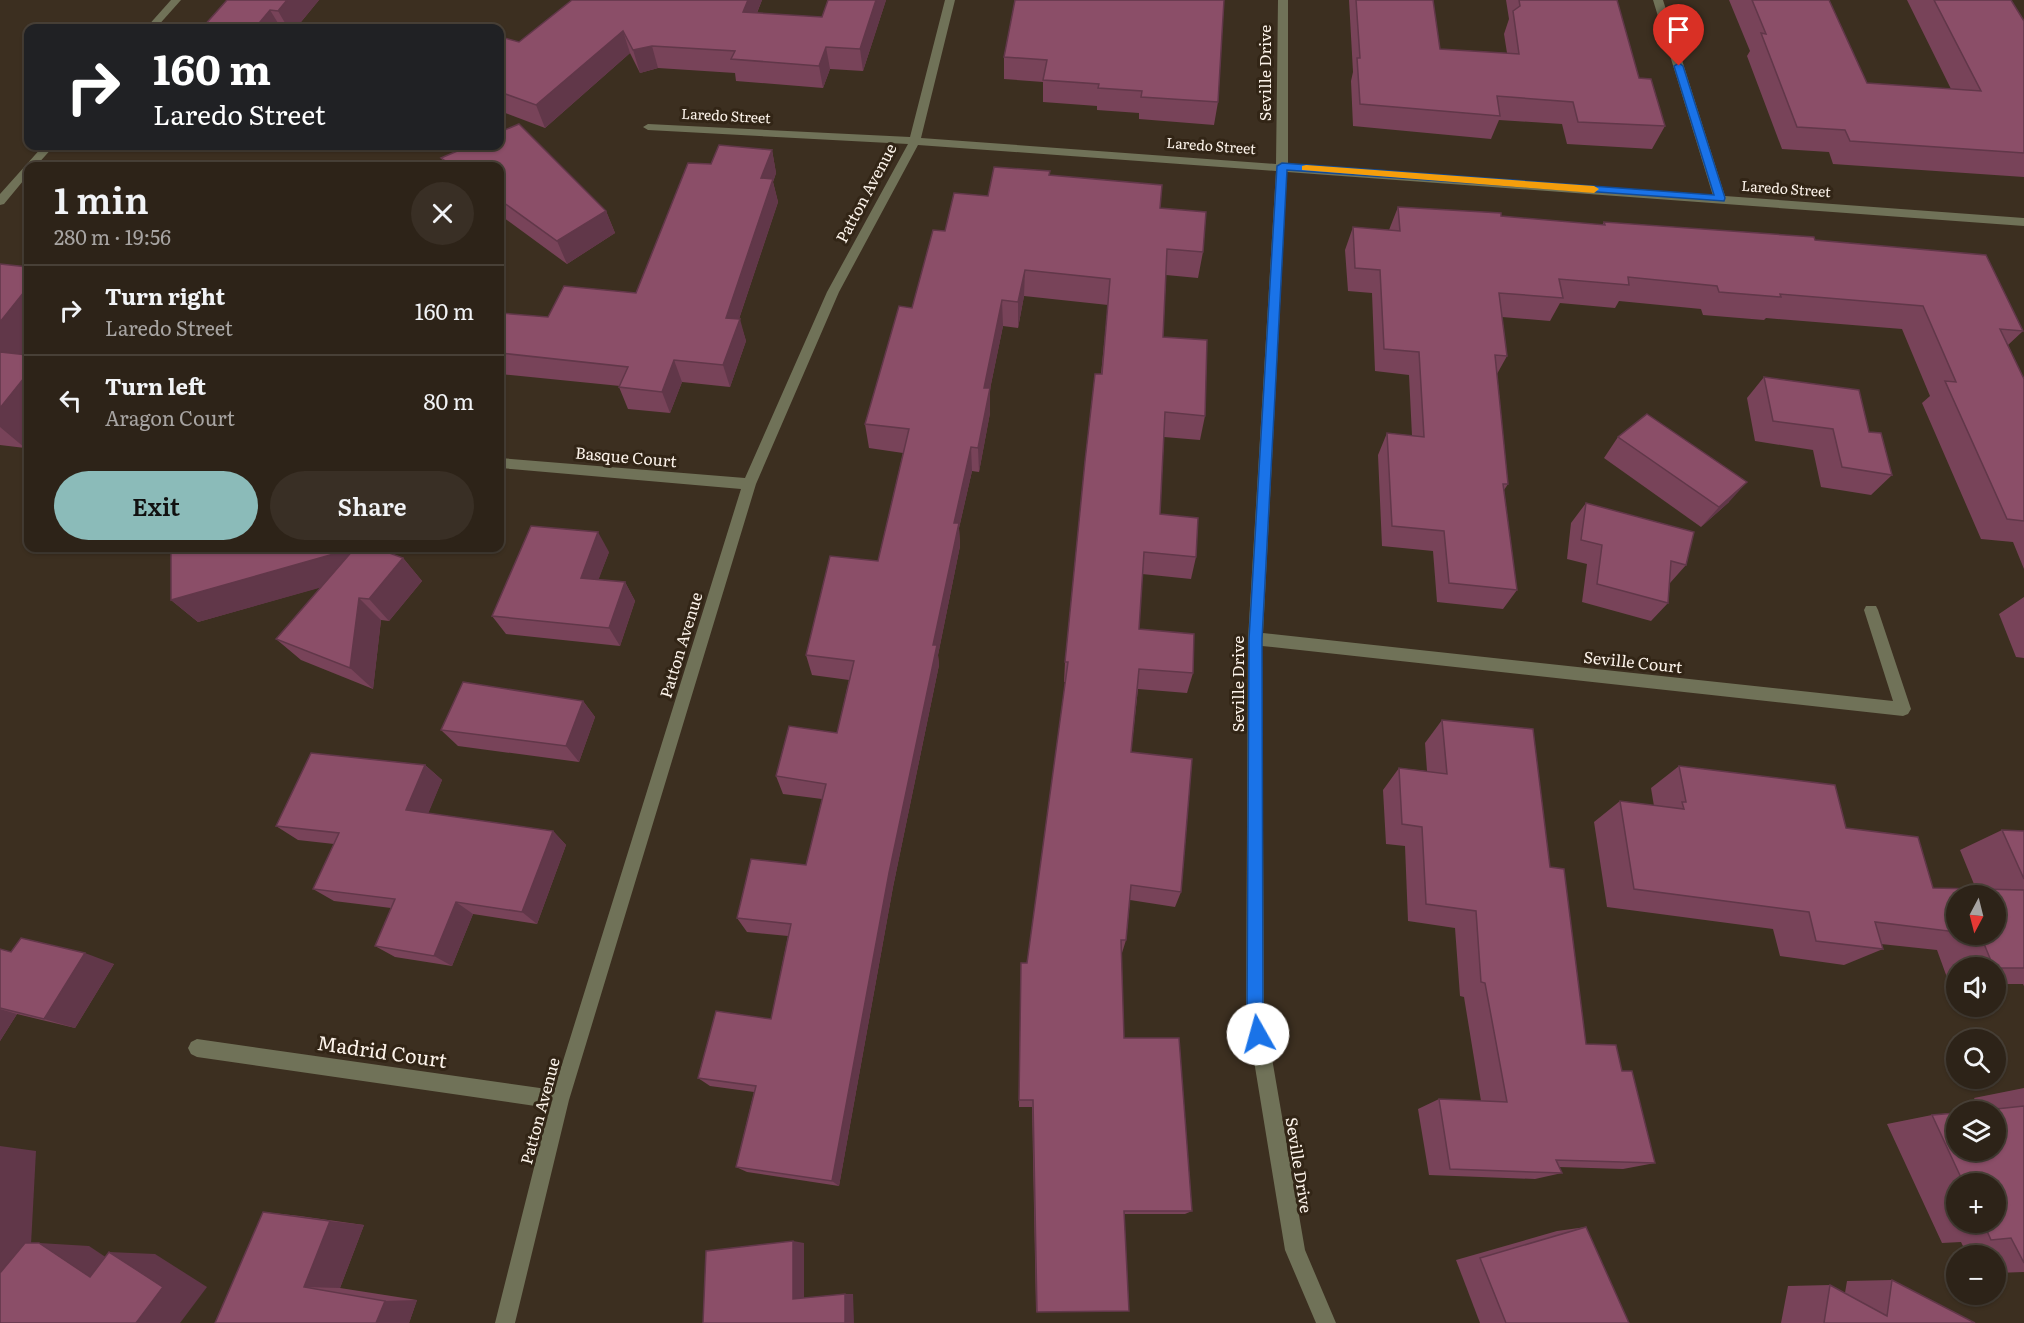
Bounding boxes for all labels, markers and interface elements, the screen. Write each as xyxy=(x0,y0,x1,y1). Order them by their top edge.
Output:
pin xyxy=(1653,4,1704,66)
icon: arrive xyxy=(1662,13,1695,46)
street label: Seville Drive xyxy=(1252,25,1276,121)
text: 160 m xyxy=(153,36,271,98)
icon: right xyxy=(54,48,132,126)
text: Laredo Street xyxy=(153,93,326,133)
street label: Laredo Street xyxy=(681,103,772,127)
street label: Laredo Street xyxy=(1166,132,1257,158)
street label: Patton Avenue xyxy=(829,138,901,247)
text: 1 min xyxy=(54,172,149,225)
street label: Laredo Street xyxy=(1741,175,1832,201)
button: close xyxy=(411,182,474,245)
text: 280 m · 19:56 xyxy=(54,221,171,251)
text: Turn right xyxy=(105,279,225,312)
icon: right xyxy=(54,294,87,327)
text: 160 m xyxy=(415,294,474,327)
text: Laredo Street xyxy=(105,312,233,342)
text: Turn left xyxy=(105,369,206,402)
icon: left xyxy=(54,384,87,417)
text: 80 m xyxy=(423,384,474,417)
text: Aragon Court xyxy=(105,402,235,432)
street label: Basque Court xyxy=(574,440,678,472)
button: Exit xyxy=(54,471,258,540)
button: Share xyxy=(270,471,474,540)
street label: Patton Avenue xyxy=(653,589,708,701)
street label: Seville Drive xyxy=(1225,636,1249,732)
street label: Seville Court xyxy=(1583,644,1684,678)
north arrow xyxy=(1946,885,2006,945)
map controls xyxy=(1946,885,2006,1305)
button: sound xyxy=(1946,957,2006,1017)
position arrow xyxy=(1226,1002,1290,1066)
street label: Madrid Court xyxy=(316,1026,449,1074)
button: search xyxy=(1946,1029,2006,1089)
street label: Patton Avenue xyxy=(513,1055,565,1167)
button: layers xyxy=(1946,1101,2006,1161)
street label: Seville Drive xyxy=(1281,1115,1319,1214)
button: + xyxy=(1946,1173,2006,1233)
button: − xyxy=(1946,1245,2006,1305)

